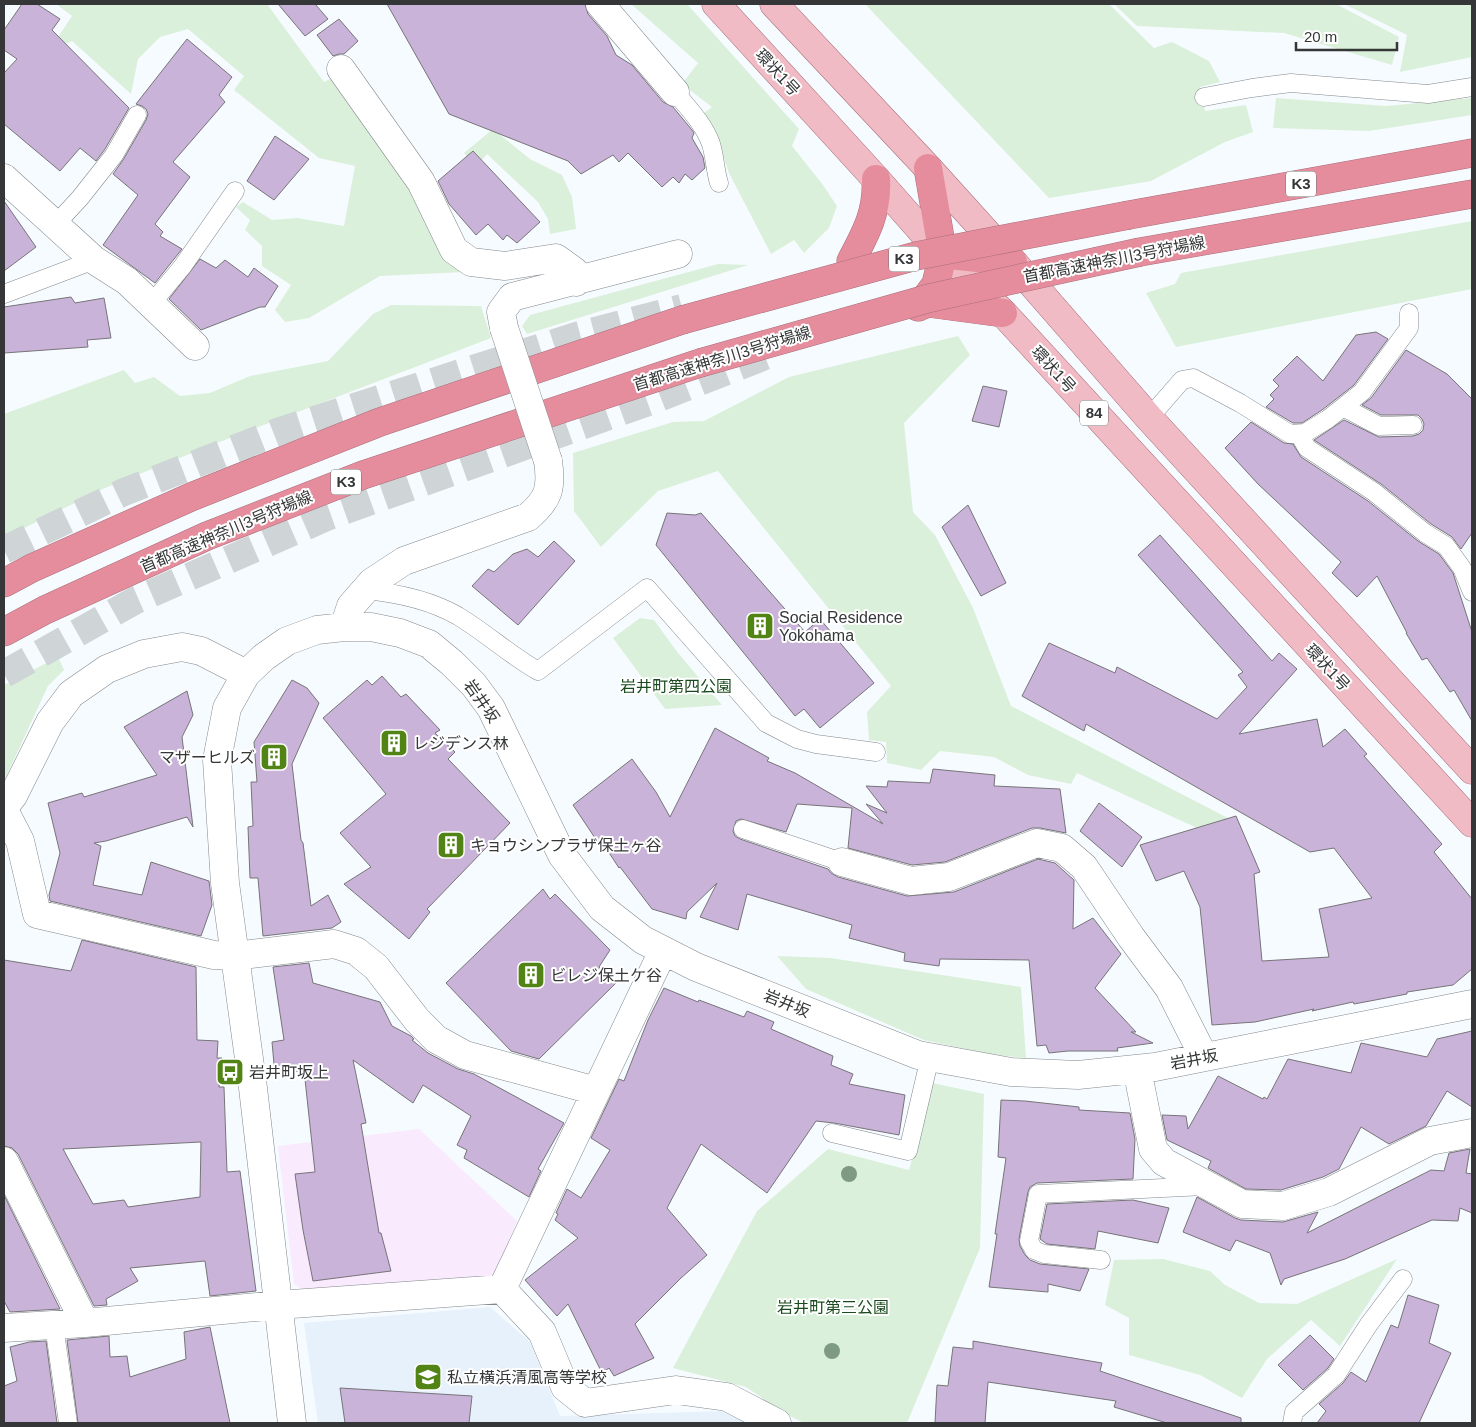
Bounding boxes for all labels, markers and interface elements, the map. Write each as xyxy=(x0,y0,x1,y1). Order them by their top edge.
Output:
scale bar xyxy=(1296,20,1397,52)
text: 20 m xyxy=(1304,28,1337,45)
street label: 環状1号 xyxy=(752,46,803,99)
road number: K3 xyxy=(1286,172,1316,196)
street label: 首都高速神奈川3号狩場線 xyxy=(1022,234,1206,285)
road number: K3 xyxy=(889,246,919,272)
street label: 首都高速神奈川3号狩場線 xyxy=(631,323,813,394)
street label: 環状1号 xyxy=(1028,343,1079,396)
road number: 84 xyxy=(1080,400,1108,426)
road number: K3 xyxy=(331,470,361,494)
street label: 首都高速神奈川3号狩場線 xyxy=(138,488,315,575)
place label: Social Residence Yokohama xyxy=(779,609,903,644)
building icon: Social Residence Yokohama xyxy=(745,611,775,641)
street label: 環状1号 xyxy=(1302,641,1353,694)
street label: 岩井坂 xyxy=(461,677,502,726)
park label: 岩井町第四公園 xyxy=(620,678,732,695)
building icon: レジデンス林 xyxy=(379,728,409,758)
place label: レジデンス林 xyxy=(413,735,509,752)
building icon: マザーヒルズ xyxy=(259,742,289,772)
place label: マザーヒルズ xyxy=(159,749,255,766)
building icon: キョウシンプラザ保土ヶ谷 xyxy=(436,830,466,860)
place label: キョウシンプラザ保土ヶ谷 xyxy=(470,837,662,854)
building icon: ビレジ保土ケ谷 xyxy=(516,960,546,990)
place label: ビレジ保土ケ谷 xyxy=(550,967,662,984)
street label: 岩井坂 xyxy=(761,987,812,1020)
street label: 岩井坂 xyxy=(1169,1047,1219,1072)
bus stop icon: 岩井町坂上 xyxy=(215,1057,245,1087)
place label: 岩井町坂上 xyxy=(249,1064,329,1081)
park label: 岩井町第三公園 xyxy=(777,1299,889,1316)
school or university icon: 私立横浜清風高等学校 xyxy=(413,1362,443,1392)
place label: 私立横浜清風高等学校 xyxy=(447,1369,607,1386)

